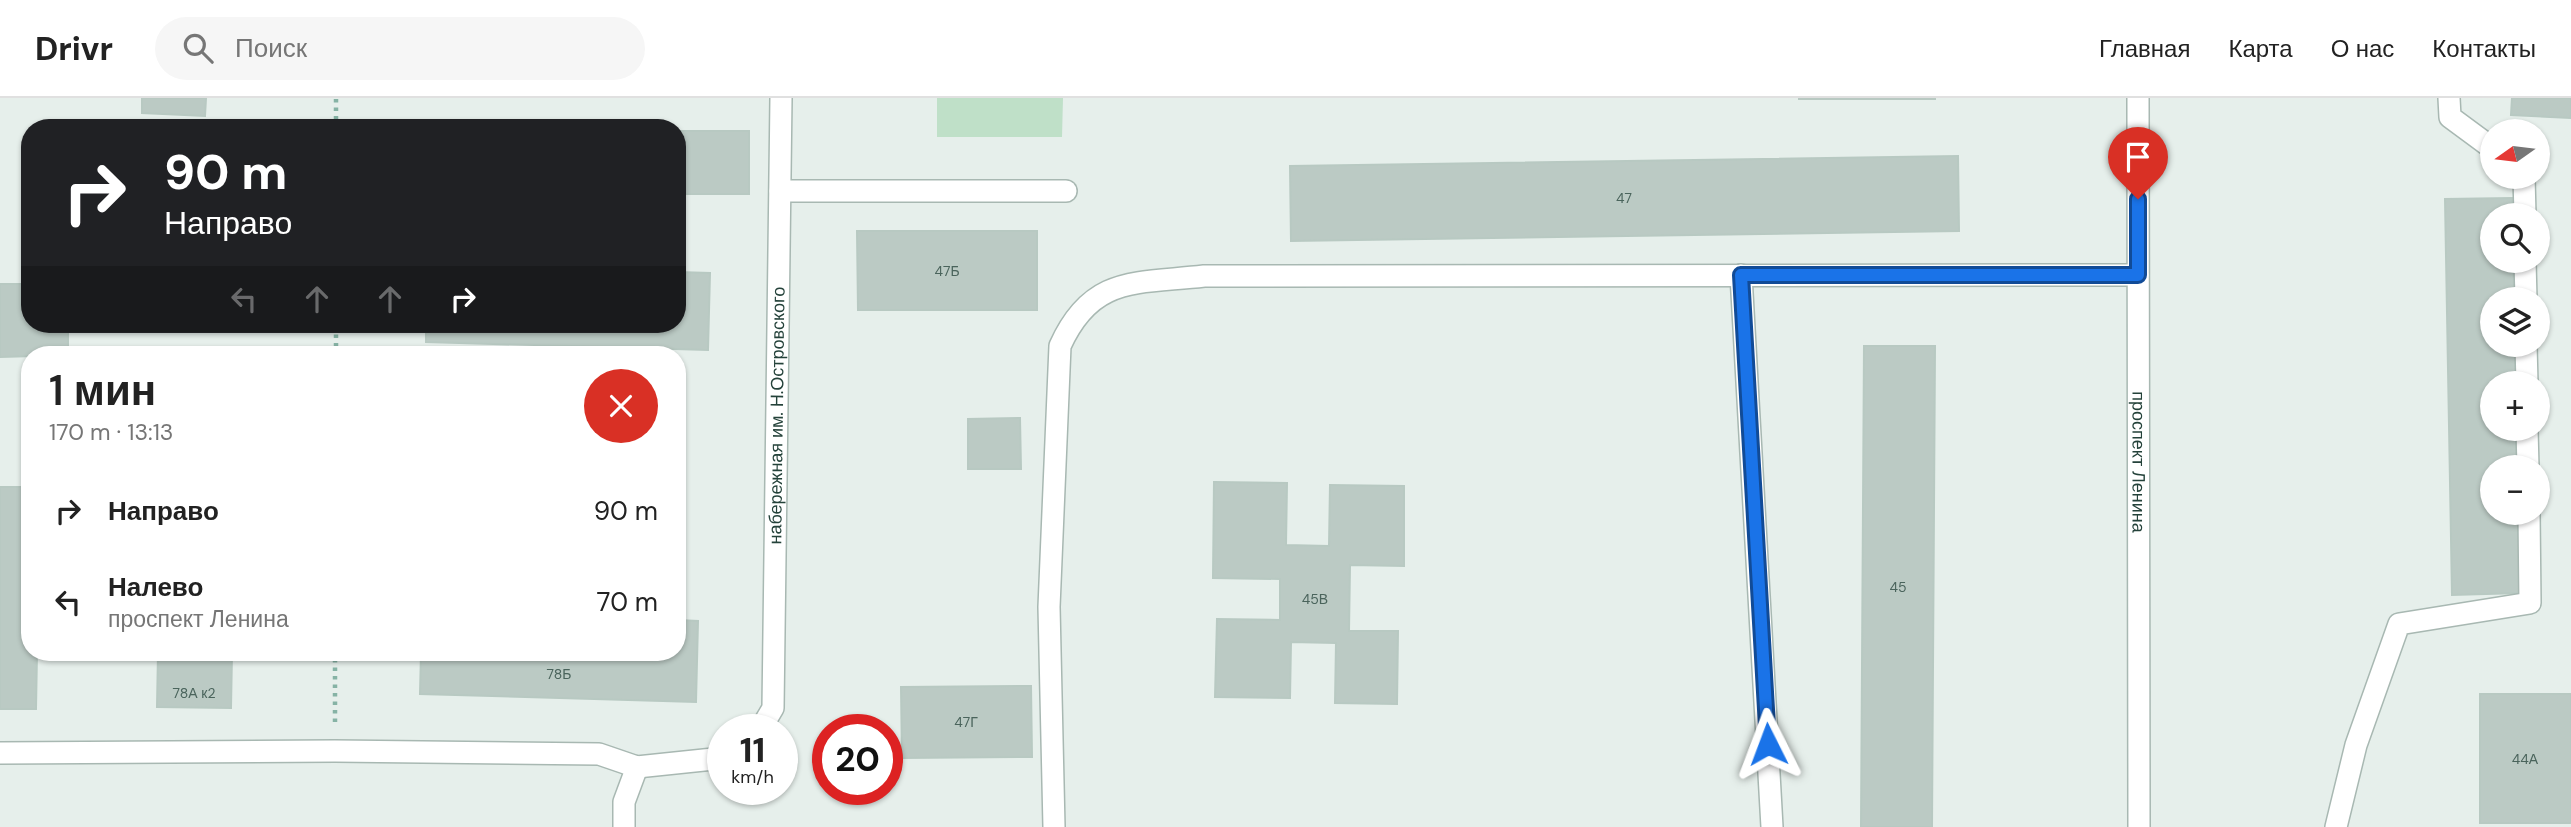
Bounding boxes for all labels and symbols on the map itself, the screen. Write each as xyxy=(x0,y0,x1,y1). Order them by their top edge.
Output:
north arrow xyxy=(2480,119,2550,189)
pin xyxy=(2108,127,2168,199)
house number: 47 xyxy=(1616,189,1632,207)
house number: 47Б xyxy=(934,262,960,280)
street label: набережная им. Н.Островского xyxy=(763,287,791,545)
street label: проспект Ленина xyxy=(2126,391,2151,534)
house number: 45 xyxy=(1889,578,1907,596)
house number: 45В xyxy=(1302,590,1328,608)
house number: 78Б xyxy=(547,665,571,683)
house number: 78А к2 xyxy=(172,684,216,702)
position arrow xyxy=(1731,707,1805,781)
house number: 47Г xyxy=(954,713,978,731)
speed limit sign: 20 xyxy=(812,714,903,805)
house number: 44А xyxy=(2512,750,2539,768)

